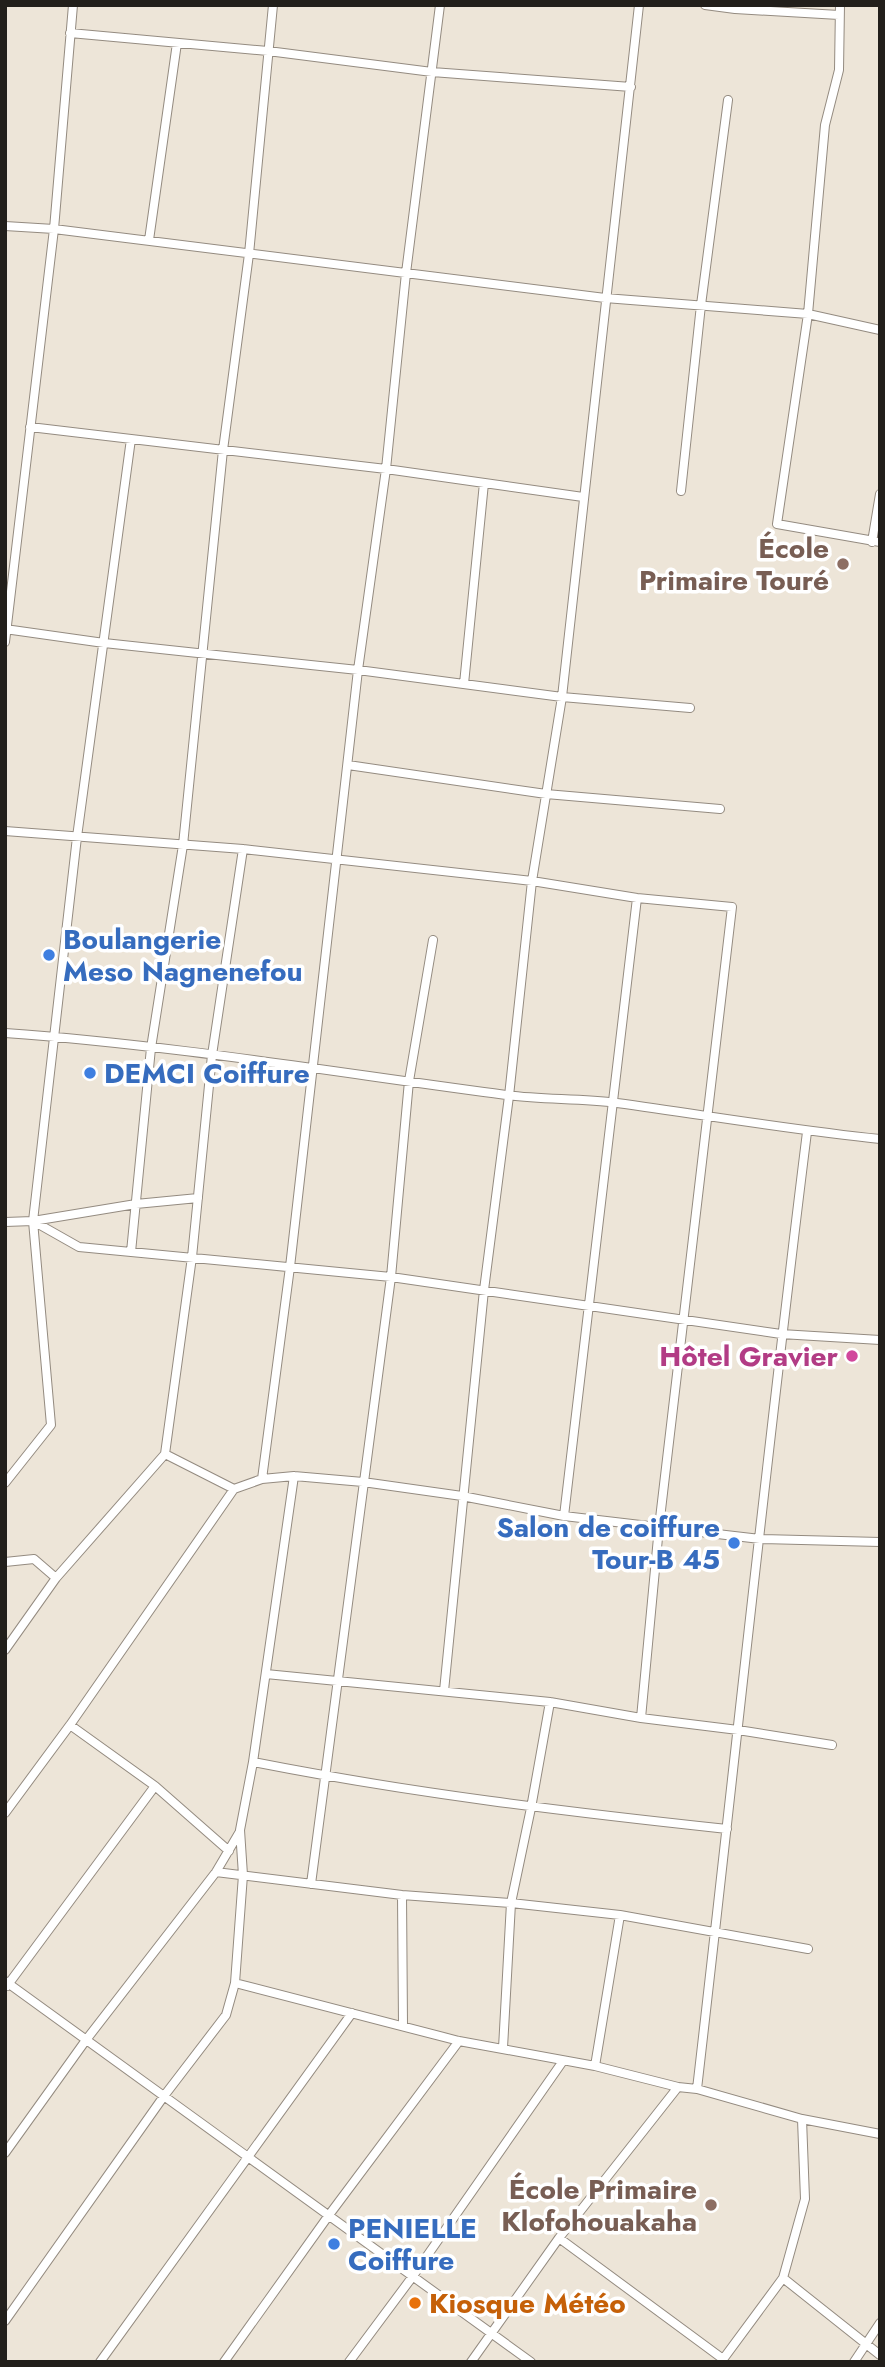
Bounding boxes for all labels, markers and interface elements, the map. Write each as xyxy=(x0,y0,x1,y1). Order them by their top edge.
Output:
place label: École Primaire Touré xyxy=(639,528,829,601)
marker: École Primaire Touré xyxy=(835,556,851,572)
place label: Boulangerie Meso Nagnenefou xyxy=(63,919,303,992)
marker: Boulangerie Meso Nagnenefou xyxy=(41,947,57,963)
place label: DEMCI Coiffure xyxy=(104,1053,310,1094)
marker: DEMCI Coiffure xyxy=(82,1065,98,1081)
place label: Hôtel Gravier xyxy=(659,1336,838,1377)
marker: Hôtel Gravier xyxy=(844,1348,860,1364)
place label: Salon de coiffure Tour-B 45 xyxy=(497,1507,720,1580)
marker: Salon de coiffure Tour-B 45 xyxy=(726,1535,742,1551)
place label: École Primaire Klofohouakaha xyxy=(501,2169,697,2242)
marker: École Primaire Klofohouakaha xyxy=(703,2197,719,2213)
place label: PENIELLE Coiffure xyxy=(348,2208,477,2281)
marker: PENIELLE Coiffure xyxy=(326,2236,342,2252)
place label: Kiosque Météo xyxy=(429,2283,626,2324)
marker: Kiosque Météo xyxy=(407,2295,423,2311)

